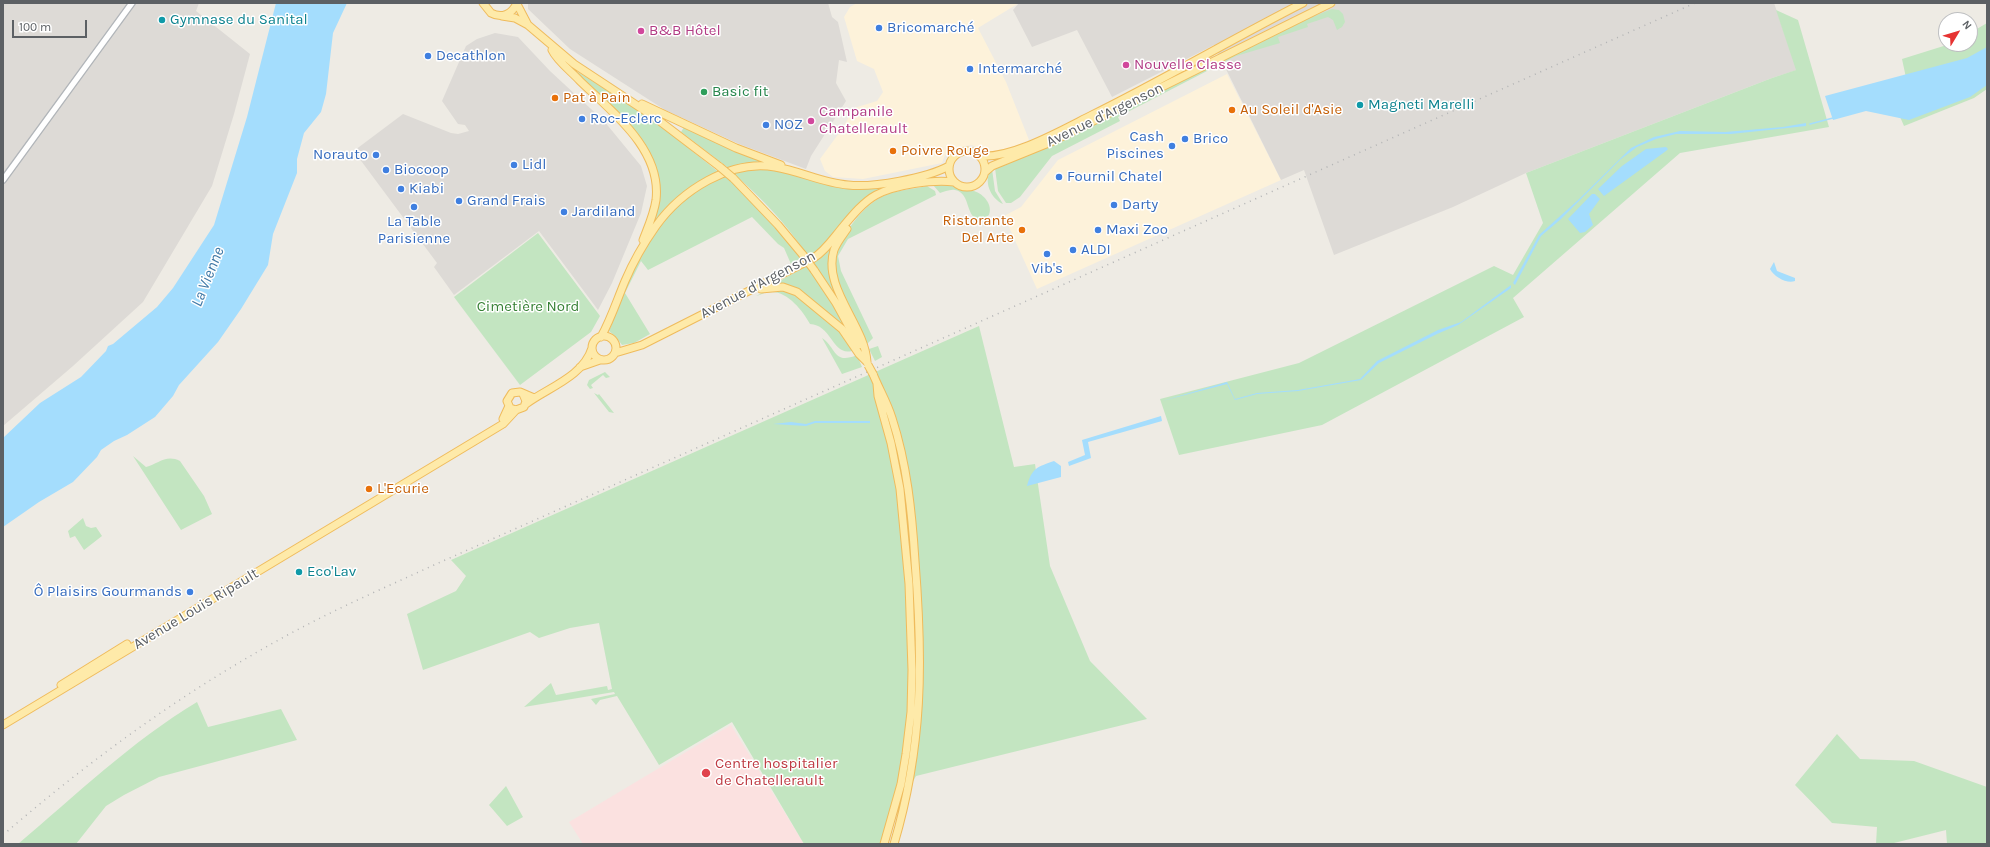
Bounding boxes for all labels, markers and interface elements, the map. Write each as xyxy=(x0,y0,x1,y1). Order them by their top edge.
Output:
place label: Gymnase du Sanital xyxy=(170,11,308,29)
scale bar xyxy=(14,12,89,38)
north arrow xyxy=(1938,12,1978,52)
marker: Gymnase du Sanital xyxy=(157,15,167,25)
text: N xyxy=(1960,18,1975,32)
place label: Bricomarché xyxy=(887,19,974,37)
text: 100 m xyxy=(19,20,51,34)
place label: B&B Hôtel xyxy=(649,22,721,40)
marker: Bricomarché xyxy=(874,23,884,33)
marker: B&B Hôtel xyxy=(636,26,646,36)
place label: Decathlon xyxy=(436,47,506,65)
marker: Decathlon xyxy=(423,51,433,61)
place label: Nouvelle Classe xyxy=(1134,56,1242,74)
place label: Intermarché xyxy=(978,60,1062,78)
marker: Nouvelle Classe xyxy=(1121,60,1131,70)
marker: Intermarché xyxy=(965,64,975,74)
street label: Avenue d'Argenson xyxy=(1044,79,1166,151)
place label: Basic fit xyxy=(712,83,768,101)
marker: Basic fit xyxy=(699,87,709,97)
place label: Pat à Pain xyxy=(563,89,631,107)
marker: Pat à Pain xyxy=(550,93,560,103)
place label: Magneti Marelli xyxy=(1368,96,1475,114)
marker: Magneti Marelli xyxy=(1355,100,1365,110)
place label: Au Soleil d'Asie xyxy=(1240,101,1342,119)
place label: Campanile Chatellerault xyxy=(819,103,908,138)
marker: Au Soleil d'Asie xyxy=(1227,105,1237,115)
place label: Roc-Eclerc xyxy=(590,110,662,128)
marker: Roc-Eclerc xyxy=(577,114,587,124)
place label: NOZ xyxy=(774,116,803,134)
marker: Campanile Chatellerault xyxy=(806,116,816,126)
marker: NOZ xyxy=(761,120,771,130)
place label: Cash Piscines xyxy=(1106,128,1164,163)
place label: Brico xyxy=(1193,130,1228,148)
marker: Brico xyxy=(1180,134,1190,144)
marker: Cash Piscines xyxy=(1167,141,1177,151)
place label: Poivre Rouge xyxy=(901,142,989,160)
place label: Norauto xyxy=(313,146,368,164)
marker: Poivre Rouge xyxy=(888,146,898,156)
marker: Norauto xyxy=(371,150,381,160)
place label: Lidl xyxy=(522,156,547,174)
marker: Lidl xyxy=(509,160,519,170)
place label: Biocoop xyxy=(394,161,449,179)
marker: Biocoop xyxy=(381,165,391,175)
place label: Fournil Chatel xyxy=(1067,168,1162,186)
marker: Fournil Chatel xyxy=(1054,172,1064,182)
place label: Kiabi xyxy=(409,180,444,198)
marker: Kiabi xyxy=(396,184,406,194)
place label: Grand Frais xyxy=(467,192,546,210)
marker: Grand Frais xyxy=(454,196,464,206)
place label: Darty xyxy=(1122,196,1158,214)
marker: Darty xyxy=(1109,200,1119,210)
marker: La Table Parisienne xyxy=(409,202,419,212)
place label: Jardiland xyxy=(572,203,635,221)
marker: Jardiland xyxy=(559,207,569,217)
place label: Ristorante Del Arte xyxy=(943,212,1014,247)
place label: La Table Parisienne xyxy=(378,213,450,248)
place label: Maxi Zoo xyxy=(1106,221,1168,239)
marker: Ristorante Del Arte xyxy=(1017,225,1027,235)
marker: Maxi Zoo xyxy=(1093,225,1103,235)
place label: ALDI xyxy=(1081,241,1111,259)
water label: La Vienne xyxy=(187,244,229,310)
marker: ALDI xyxy=(1068,245,1078,255)
street label: Avenue d'Argenson xyxy=(697,247,819,323)
marker: Vib's xyxy=(1042,249,1052,259)
place label: Vib's xyxy=(1031,260,1063,278)
park label: Cimetière Nord xyxy=(477,298,579,316)
place label: L'Ecurie xyxy=(377,480,429,498)
marker: L'Ecurie xyxy=(364,484,374,494)
place label: Eco'Lav xyxy=(307,563,356,581)
street label: Avenue Louis Ripault xyxy=(130,565,262,653)
marker: Eco'Lav xyxy=(294,567,304,577)
place label: Ô Plaisirs Gourmands xyxy=(34,583,182,601)
marker: Ô Plaisirs Gourmands xyxy=(185,587,195,597)
place label: Centre hospitalier de Chatellerault xyxy=(715,755,837,790)
marker: Centre hospitalier de Chatellerault xyxy=(700,767,712,779)

